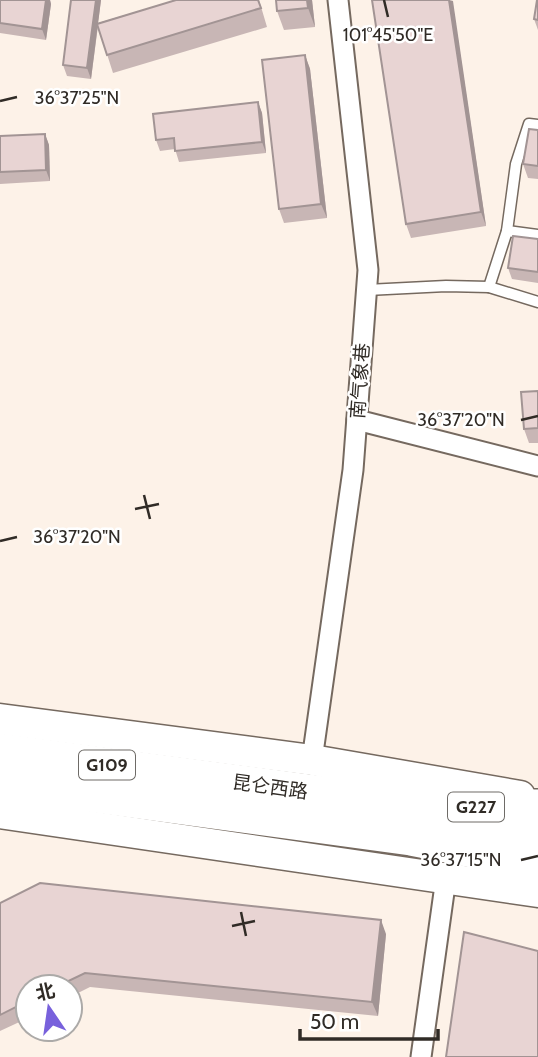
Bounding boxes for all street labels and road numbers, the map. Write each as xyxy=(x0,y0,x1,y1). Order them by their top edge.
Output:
street label: 南气象巷 xyxy=(346,342,374,420)
road number: G109 xyxy=(79,750,135,780)
street label: 昆仑西路 xyxy=(231,770,309,804)
road number: G227 xyxy=(448,792,504,822)

